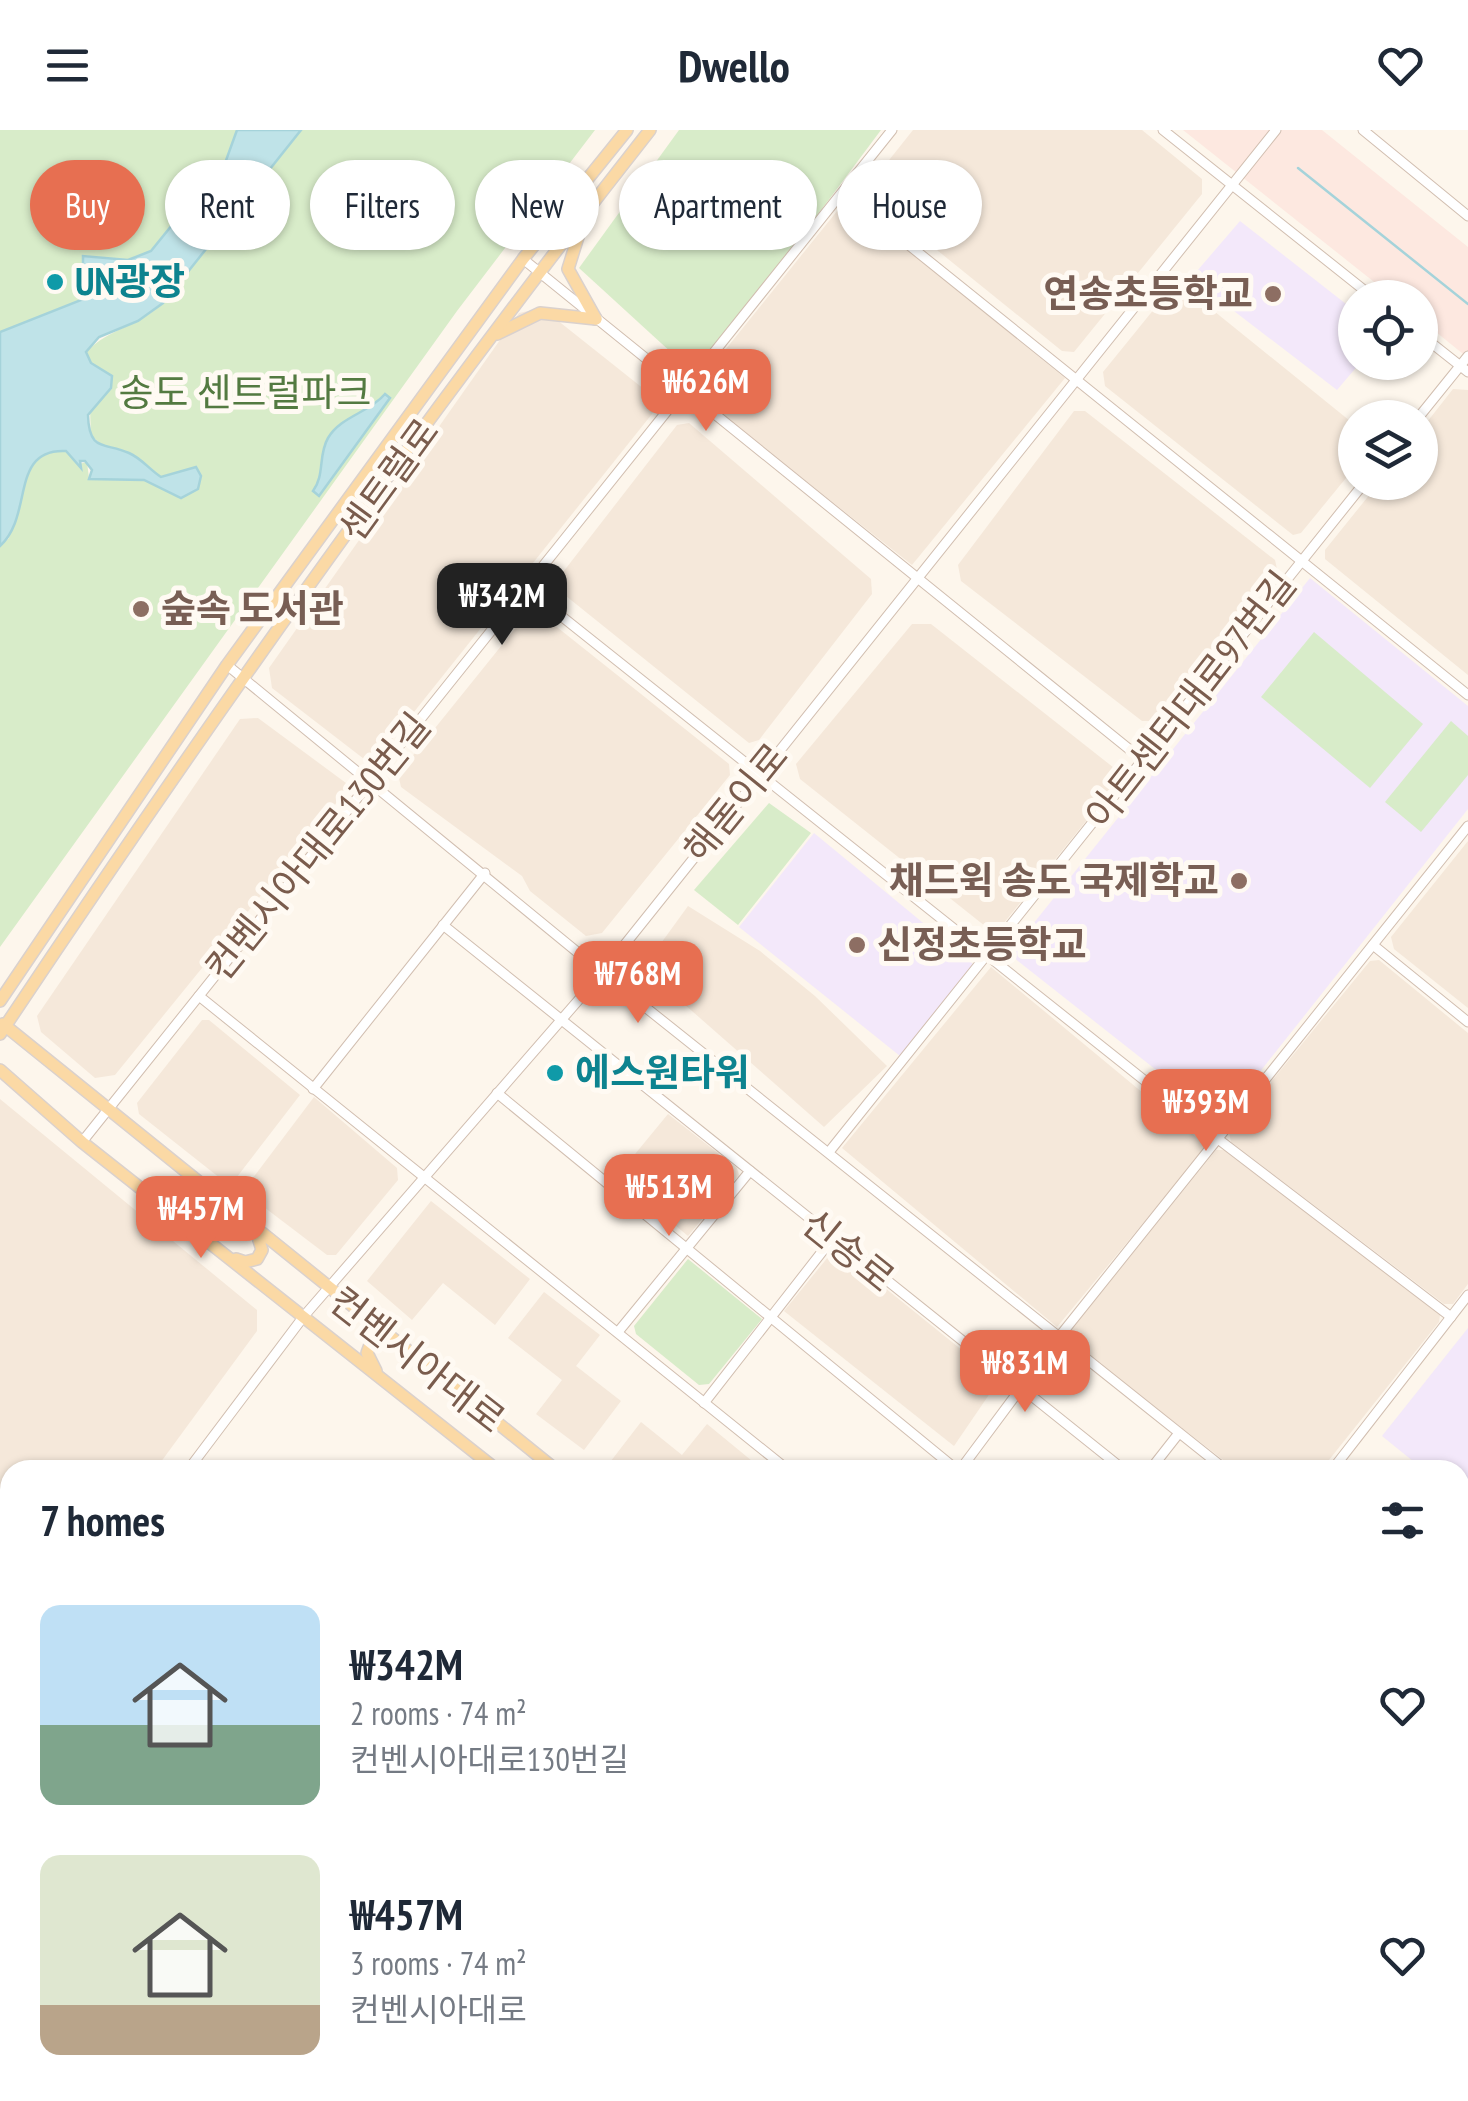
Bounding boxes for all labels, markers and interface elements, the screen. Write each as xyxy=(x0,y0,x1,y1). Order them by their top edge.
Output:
text: Dwello xyxy=(678,36,790,94)
icon: menu xyxy=(40,38,95,93)
icon: heart xyxy=(1373,38,1428,93)
chip: Buy xyxy=(30,160,145,250)
chip: Rent xyxy=(165,160,290,250)
chip: Filters xyxy=(310,160,455,250)
chip: New xyxy=(475,160,599,250)
chip: Apartment xyxy=(619,160,817,250)
chip: House xyxy=(837,160,982,250)
place label: UN광장 xyxy=(75,256,185,305)
place label: 연송초등학교 xyxy=(1043,268,1253,317)
marker: UN광장 xyxy=(44,271,66,293)
map controls xyxy=(1338,280,1438,500)
button: locate xyxy=(1338,280,1438,380)
marker: 연송초등학교 xyxy=(1262,283,1284,305)
pin: ₩626M xyxy=(636,349,776,434)
text: ₩626M xyxy=(663,360,749,402)
park label: 송도 센트럴파크 xyxy=(119,367,371,416)
button: layers xyxy=(1338,400,1438,500)
street label: 센트럴로 xyxy=(327,408,449,550)
street label: 아트센터대로97번길 xyxy=(1074,560,1306,838)
pin: ₩342M xyxy=(432,563,572,648)
text: ₩342M xyxy=(459,574,545,616)
place label: 숲속 도서관 xyxy=(161,583,344,632)
marker: 숲속 도서관 xyxy=(130,598,152,620)
street label: 컨벤시아대로130번길 xyxy=(194,702,440,990)
street label: 해돋이로 xyxy=(672,732,798,872)
place label: 채드윅 송도 국제학교 xyxy=(889,855,1219,904)
marker: 채드윅 송도 국제학교 xyxy=(1228,870,1250,892)
place label: 신정초등학교 xyxy=(877,919,1087,968)
marker: 신정초등학교 xyxy=(846,934,868,956)
pin: ₩768M xyxy=(568,941,708,1026)
text: ₩768M xyxy=(595,952,681,994)
place label: 에스원타워 xyxy=(575,1047,750,1096)
marker: 에스원타워 xyxy=(544,1062,566,1084)
pin: ₩393M xyxy=(1136,1069,1276,1154)
text: ₩393M xyxy=(1163,1080,1249,1122)
pin: ₩513M xyxy=(599,1154,739,1239)
text: ₩513M xyxy=(626,1165,712,1207)
pin: ₩457M xyxy=(131,1176,271,1261)
text: ₩457M xyxy=(158,1187,244,1229)
street label: 신송로 xyxy=(793,1198,905,1302)
street label: 컨벤시아대로 xyxy=(320,1275,516,1443)
pin: ₩831M xyxy=(955,1330,1095,1415)
text: ₩831M xyxy=(982,1341,1068,1383)
text: 7 homes xyxy=(40,1493,165,1548)
icon: filters xyxy=(1375,1493,1430,1548)
text: ₩342M xyxy=(350,1637,463,1692)
icon: home xyxy=(120,1645,240,1765)
icon: heart xyxy=(1375,1678,1430,1733)
text: 2 rooms · 74 m² xyxy=(350,1692,527,1734)
text: 컨벤시아대로130번길 xyxy=(350,1738,629,1780)
text: ₩457M xyxy=(350,1887,463,1942)
icon: home xyxy=(120,1895,240,2015)
icon: heart xyxy=(1375,1928,1430,1983)
text: 3 rooms · 74 m² xyxy=(350,1942,527,1984)
text: 컨벤시아대로 xyxy=(350,1988,527,2030)

